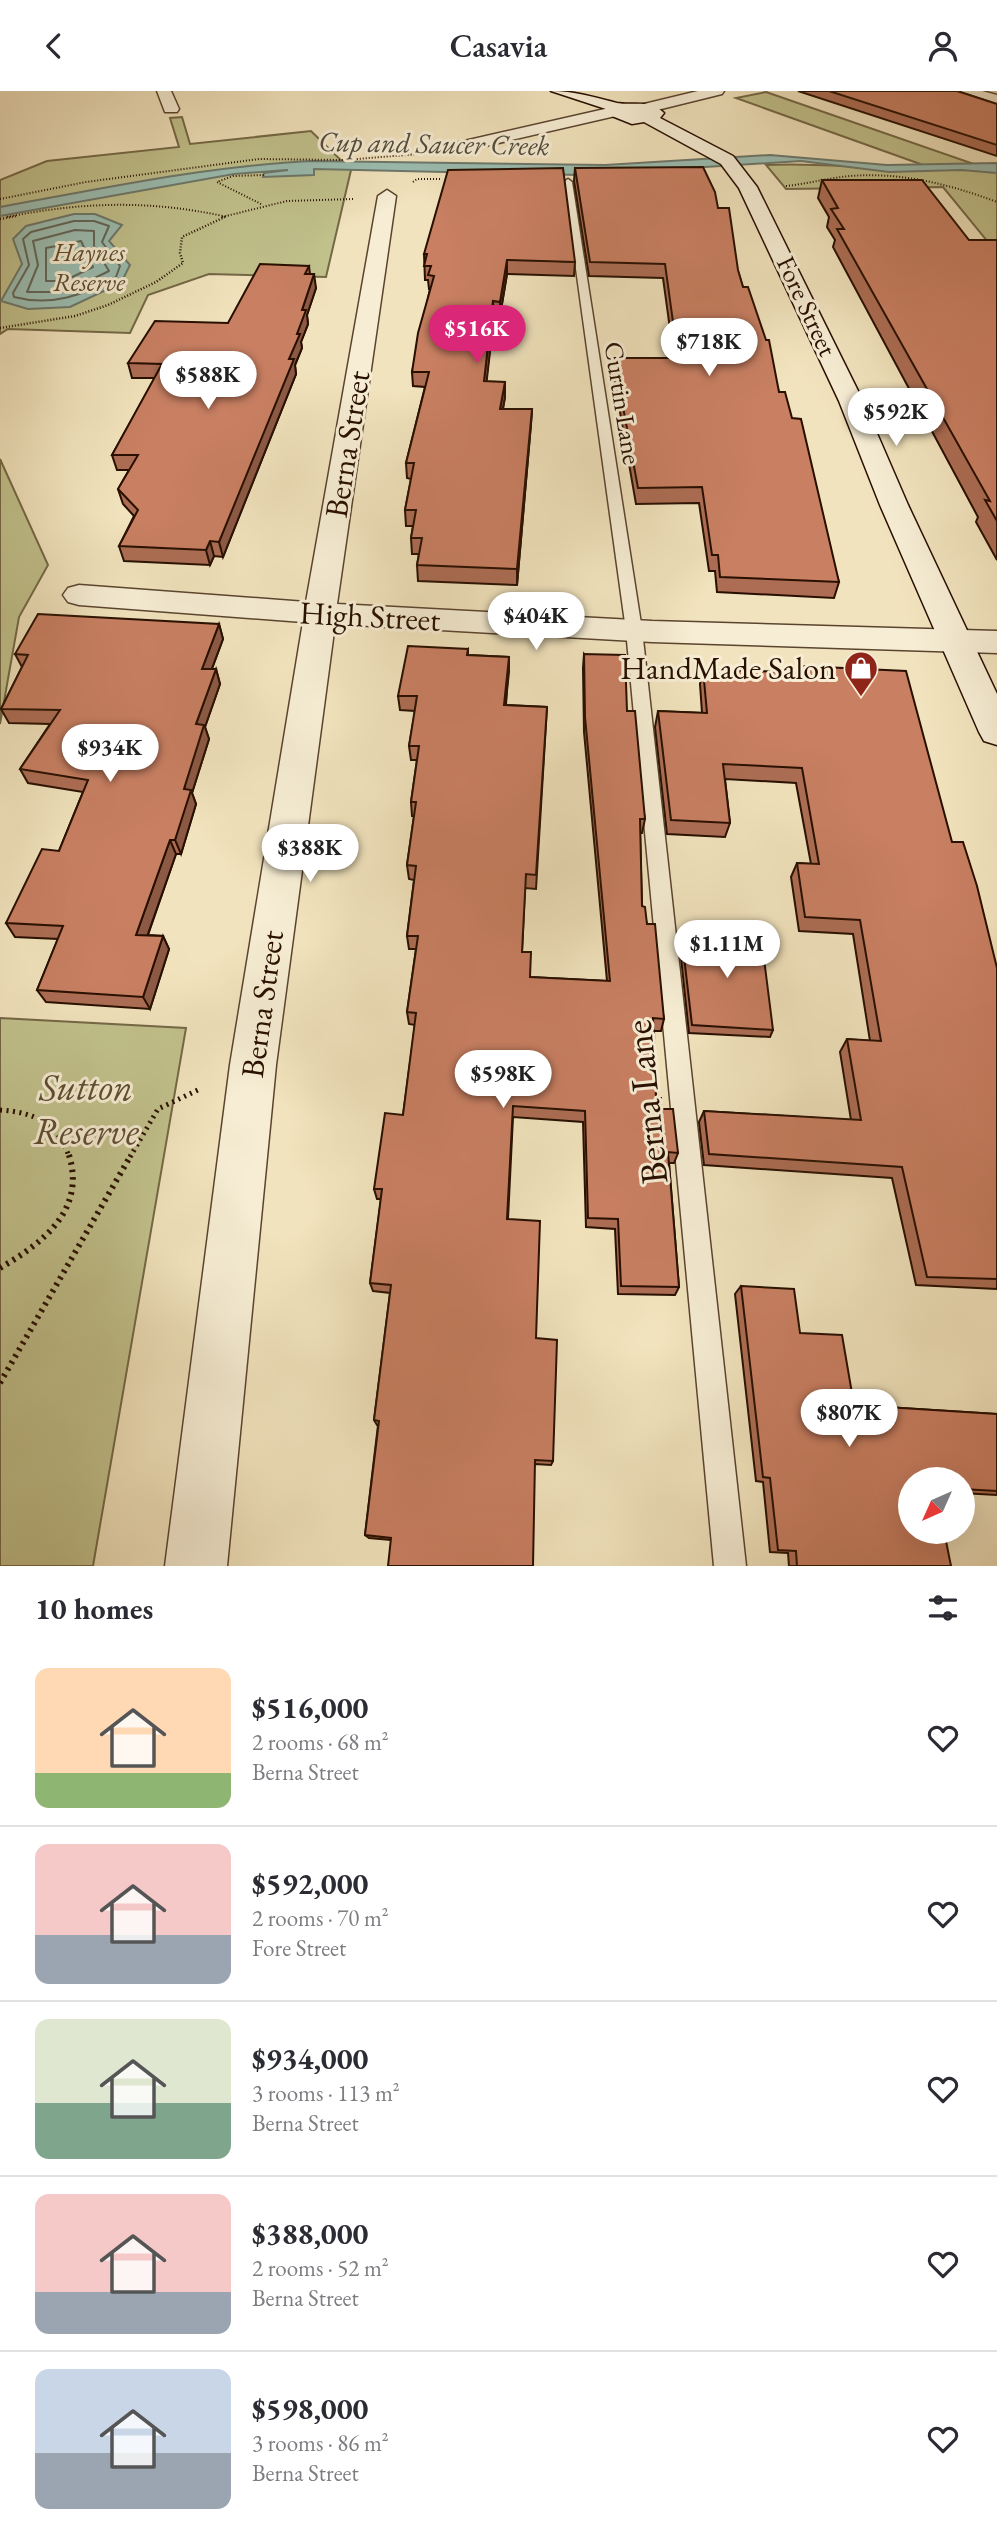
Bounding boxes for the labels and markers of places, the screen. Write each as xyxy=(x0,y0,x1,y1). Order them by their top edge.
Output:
pin: $516K xyxy=(428,306,526,365)
pin: $718K xyxy=(660,319,758,378)
pin: $588K xyxy=(159,351,257,411)
pin: $592K xyxy=(847,389,945,448)
pin: $404K xyxy=(487,593,585,652)
place label: HandMade Salon xyxy=(620,647,836,689)
shop icon: HandMade Salon xyxy=(842,649,880,698)
pin: $934K xyxy=(61,725,159,784)
pin: $388K xyxy=(261,825,359,884)
pin: $1.11M xyxy=(670,921,784,980)
pin: $598K xyxy=(454,1051,552,1110)
pin: $807K xyxy=(800,1389,898,1449)

